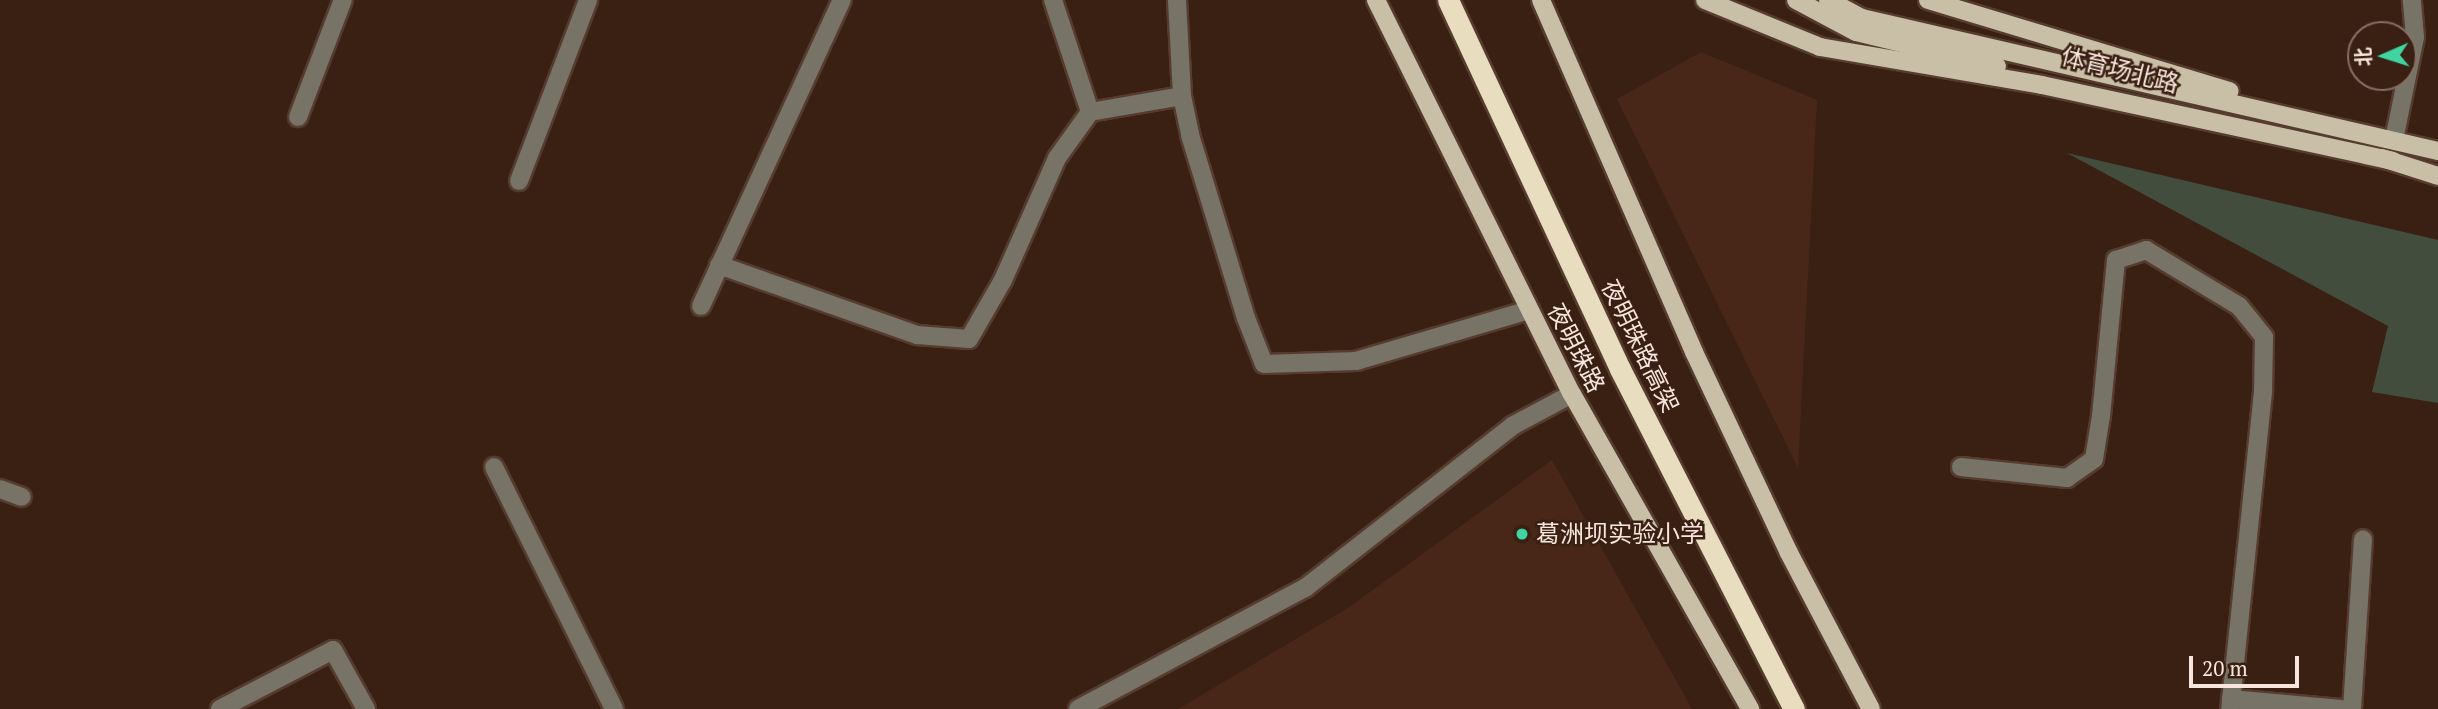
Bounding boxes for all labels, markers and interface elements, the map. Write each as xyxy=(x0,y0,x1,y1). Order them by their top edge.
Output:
north arrow xyxy=(2347,21,2417,91)
street label: 体育场北路 xyxy=(2058,42,2182,98)
text: 北 xyxy=(2350,47,2376,67)
street label: 夜明珠路高架 xyxy=(1595,275,1685,417)
street label: 夜明珠路 xyxy=(1541,299,1611,397)
place label: 葛洲坝实验小学 xyxy=(1536,520,1704,548)
marker: 葛洲坝实验小学 xyxy=(1514,526,1530,542)
scale bar xyxy=(2193,642,2303,686)
text: 20 m xyxy=(2202,654,2248,682)

